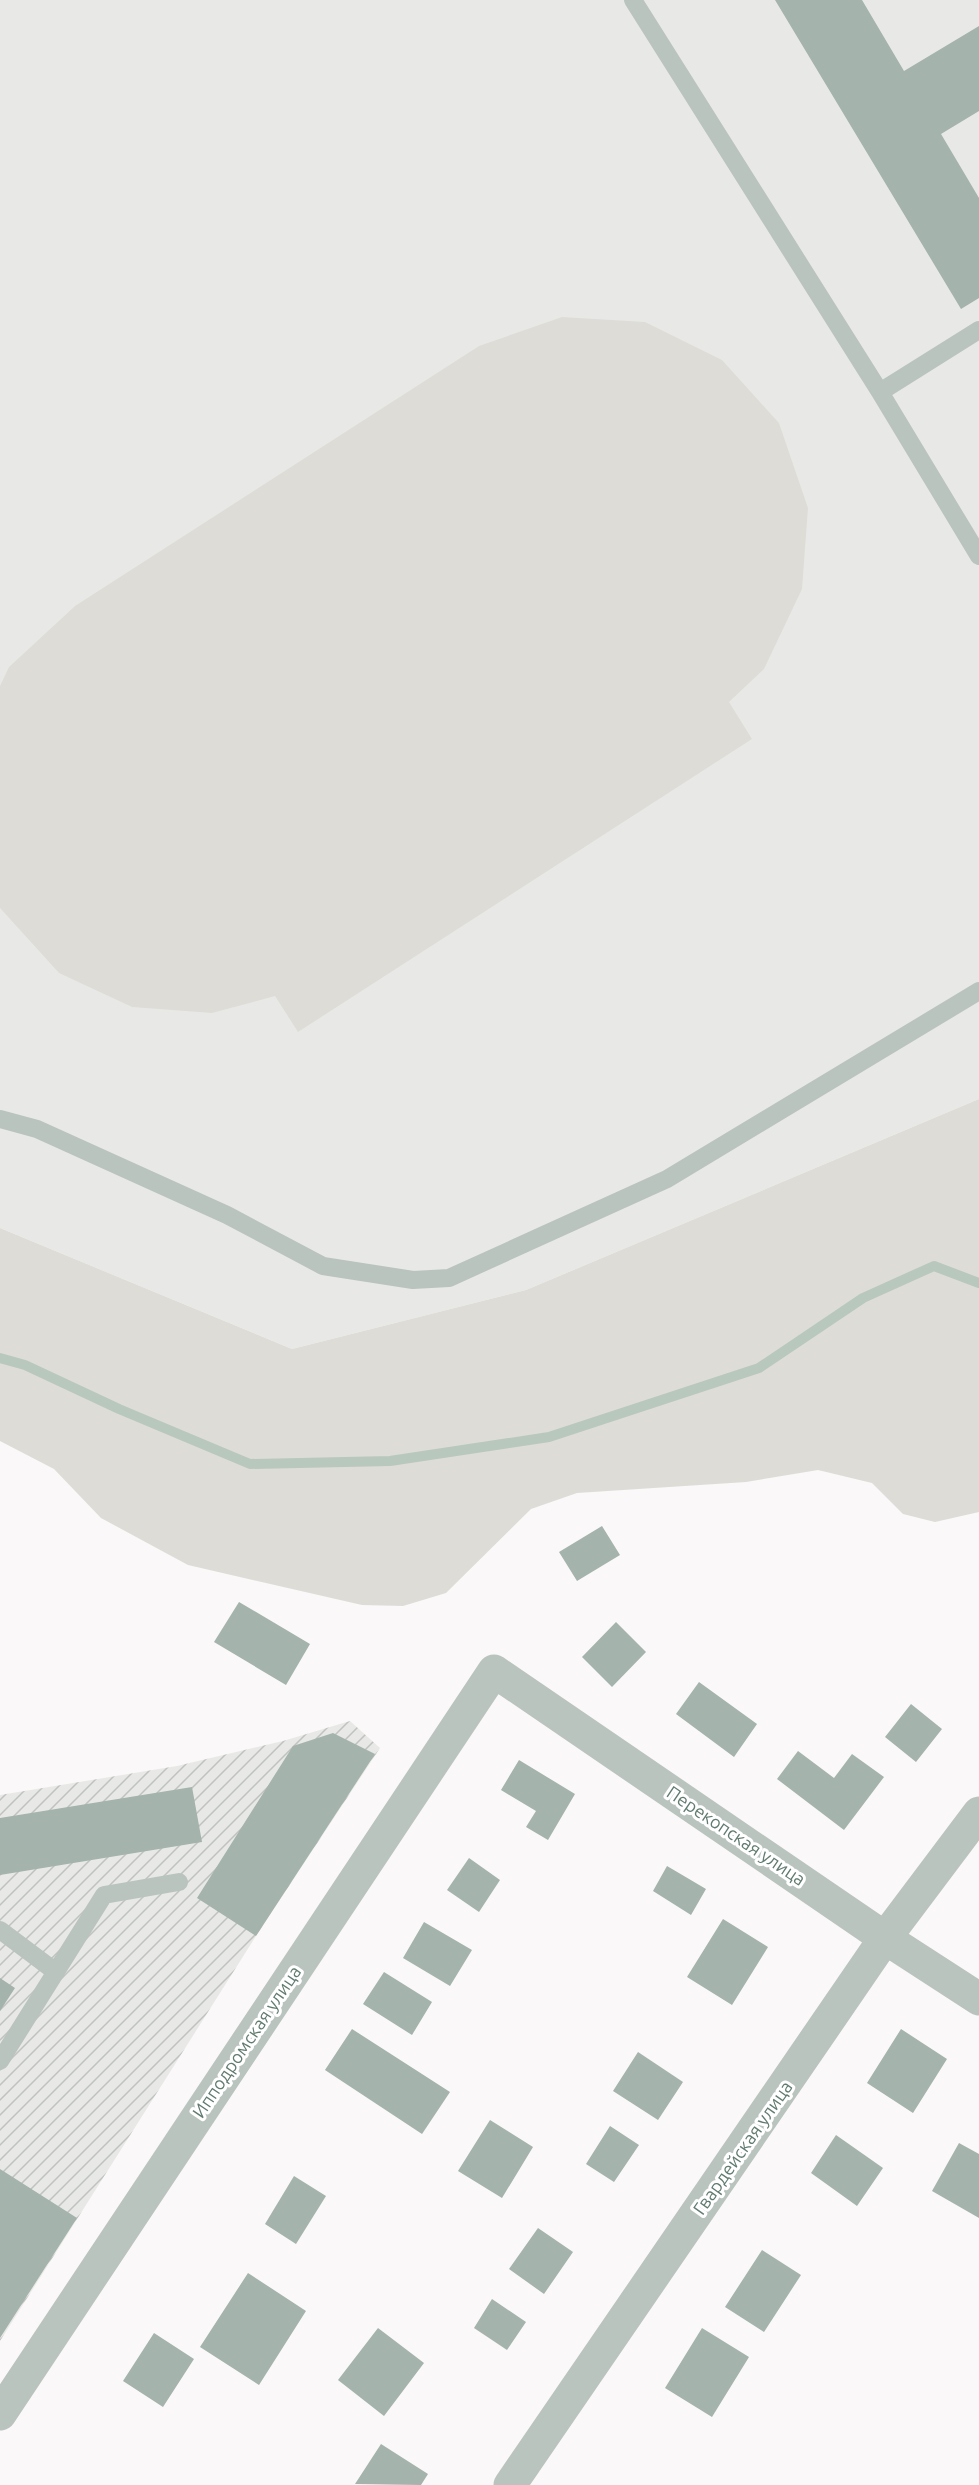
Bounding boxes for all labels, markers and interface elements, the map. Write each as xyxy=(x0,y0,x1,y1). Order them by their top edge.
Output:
street label: Перекопская улица xyxy=(664,1781,810,1889)
street label: Ипподромская улица xyxy=(188,1962,304,2121)
street label: Гвардейская улица xyxy=(689,2077,796,2218)

